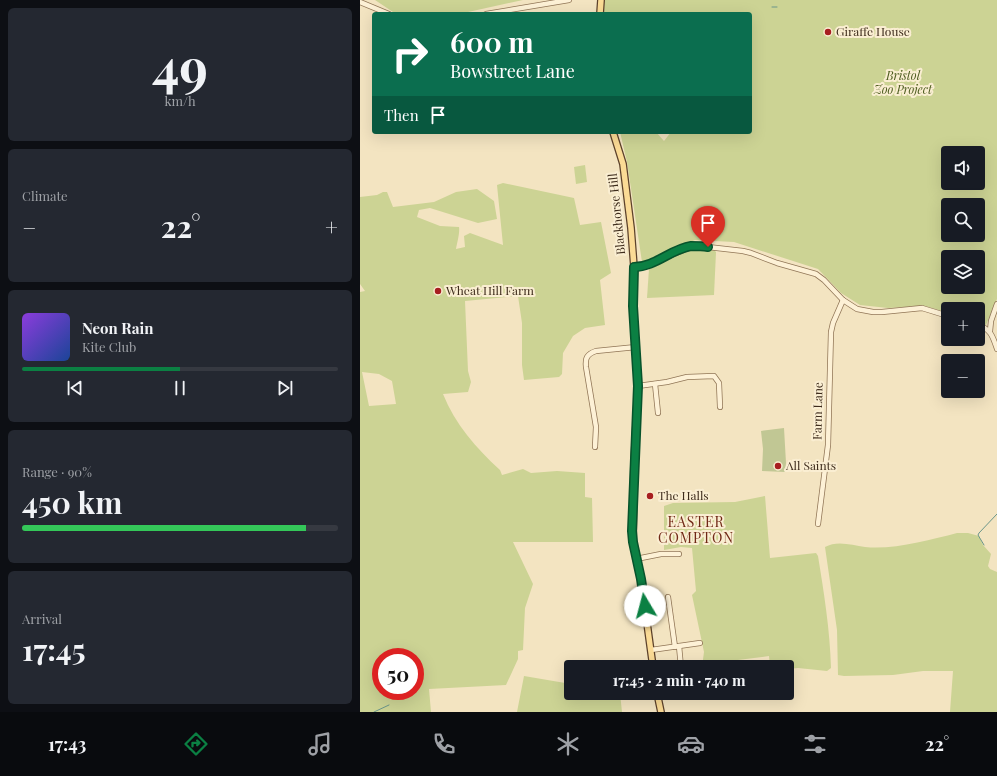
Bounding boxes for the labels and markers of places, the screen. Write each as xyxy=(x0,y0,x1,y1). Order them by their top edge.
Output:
place label: Giraffe House xyxy=(836,23,910,39)
marker: Giraffe House xyxy=(823,27,833,37)
pin xyxy=(691,206,725,247)
place label: Wheat Hill Farm xyxy=(445,282,534,298)
marker: Wheat Hill Farm xyxy=(433,286,443,296)
place label: All Saints xyxy=(785,457,836,473)
marker: All Saints xyxy=(773,461,783,471)
place label: The Halls xyxy=(658,487,709,503)
marker: The Halls xyxy=(645,491,655,501)

